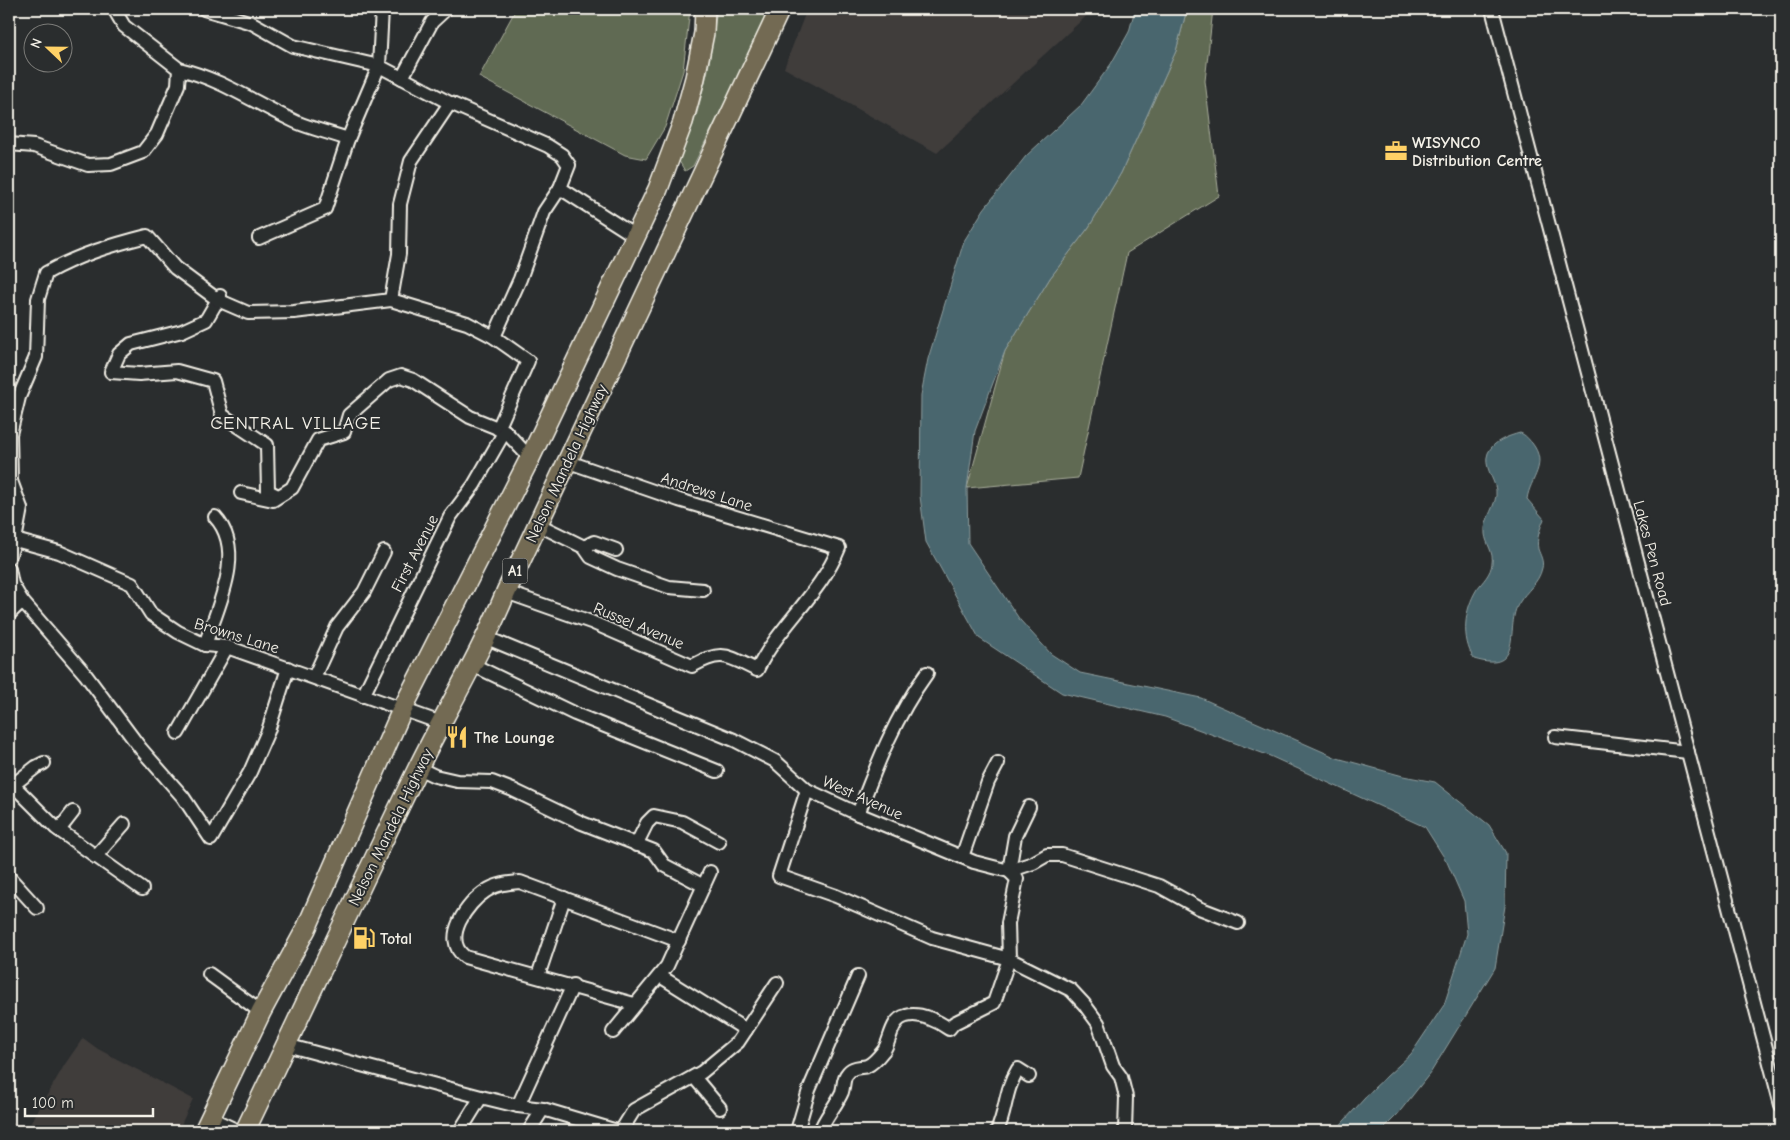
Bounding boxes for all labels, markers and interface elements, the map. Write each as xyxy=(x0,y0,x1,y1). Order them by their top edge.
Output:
north arrow xyxy=(22,22,72,72)
text: N xyxy=(27,36,46,51)
place label: WISYNCO Distribution Centre xyxy=(1412,134,1542,170)
office icon: WISYNCO Distribution Centre xyxy=(1383,138,1409,164)
street label: Nelson Mandela Highway xyxy=(522,381,612,545)
district label: CENTRAL VILLAGE xyxy=(210,412,382,434)
street label: Andrews Lane xyxy=(659,469,755,515)
street label: Lakes Pen Road xyxy=(1629,499,1675,608)
street label: First Avenue xyxy=(388,512,442,595)
road number: A1 xyxy=(502,558,528,584)
street label: Russel Avenue xyxy=(591,599,687,653)
street label: Browns Lane xyxy=(192,615,281,657)
restaurant icon: The Lounge xyxy=(444,724,470,750)
place label: The Lounge xyxy=(474,729,555,747)
street label: Nelson Mandela Highway xyxy=(345,745,437,909)
street label: West Avenue xyxy=(820,772,906,824)
fuel station icon: Total xyxy=(351,925,377,951)
place label: Total xyxy=(380,930,412,948)
scale bar xyxy=(25,1085,152,1117)
text: 100 m xyxy=(32,1094,74,1112)

